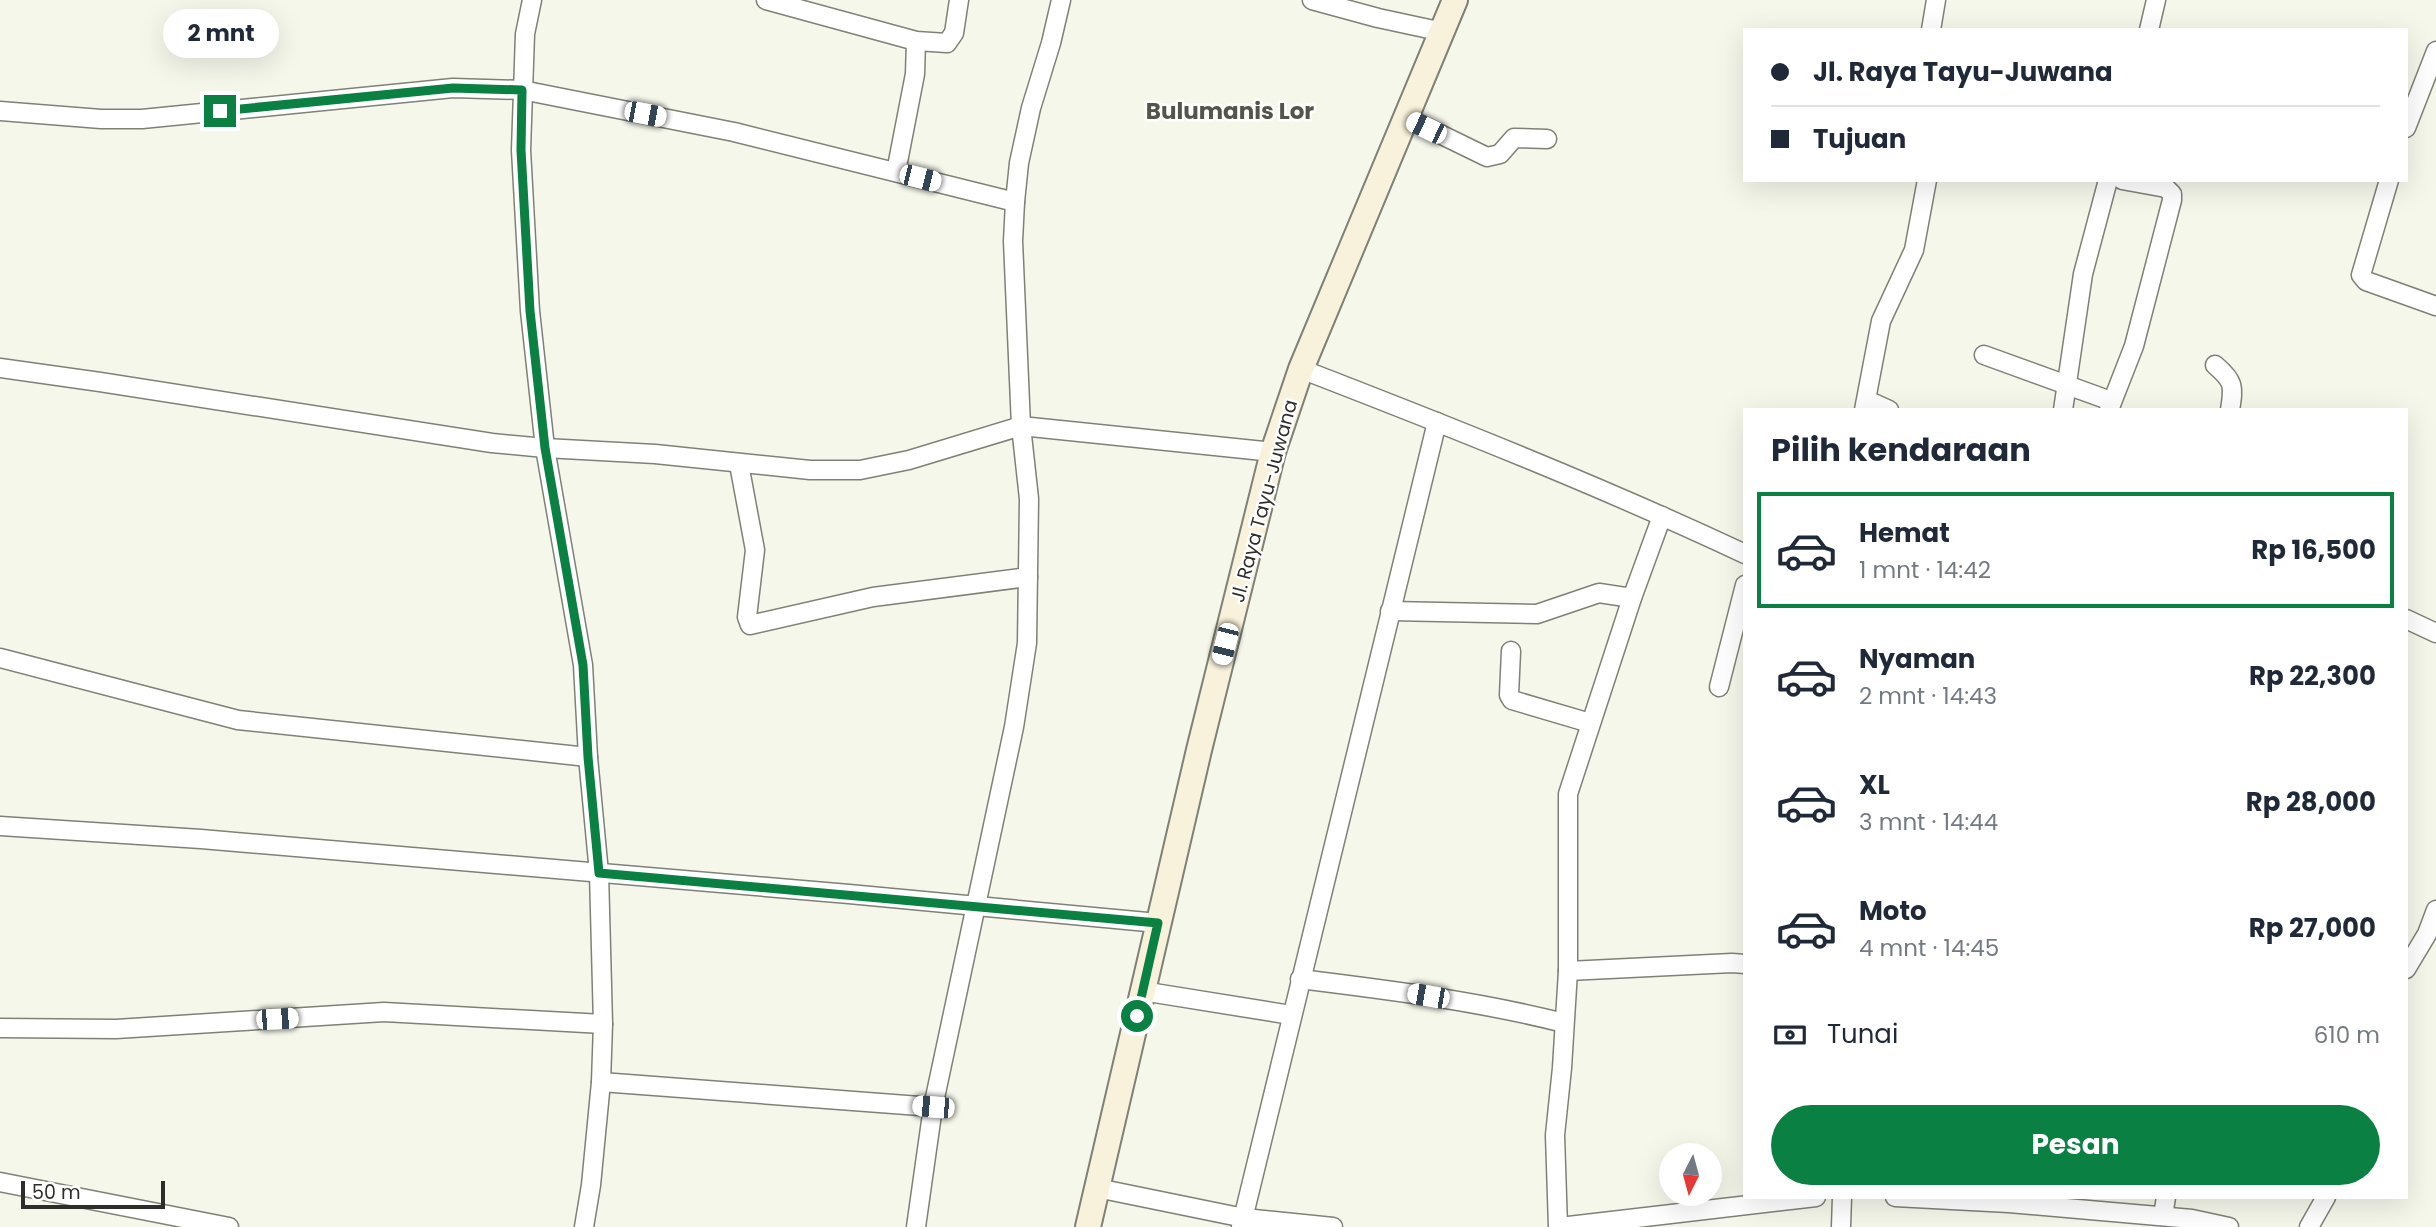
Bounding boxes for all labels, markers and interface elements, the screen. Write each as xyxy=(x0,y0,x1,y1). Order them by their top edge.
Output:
callout: 2 mnt xyxy=(162,10,278,58)
text: 2 mnt xyxy=(187,17,255,49)
text: Jl. Raya Tayu-Juwana xyxy=(1813,54,2113,90)
route end xyxy=(204,95,236,127)
district label: Bulumanis Lor xyxy=(1146,95,1314,127)
car xyxy=(623,100,668,128)
car xyxy=(1403,109,1450,147)
text: Tujuan xyxy=(1813,121,1906,157)
car xyxy=(898,163,943,193)
street label: Jl. Raya Tayu-Juwana xyxy=(1224,397,1304,605)
text: Pilih kendaraan xyxy=(1771,427,2031,472)
text: Hemat xyxy=(1859,515,1950,551)
icon: car xyxy=(1775,519,1838,582)
text: Rp 16,500 xyxy=(2251,532,2376,568)
text: 1 mnt · 14:42 xyxy=(1859,554,1991,586)
car xyxy=(1210,621,1241,667)
text: Nyaman xyxy=(1859,641,1975,677)
icon: car xyxy=(1775,645,1838,708)
text: Rp 22,300 xyxy=(2249,658,2376,694)
text: 2 mnt · 14:43 xyxy=(1859,680,1997,712)
text: XL xyxy=(1859,767,1890,803)
icon: car xyxy=(1775,771,1838,834)
text: Rp 28,000 xyxy=(2246,784,2376,820)
text: 3 mnt · 14:44 xyxy=(1859,806,1998,838)
text: Moto xyxy=(1859,893,1927,929)
icon: car xyxy=(1775,897,1838,960)
text: Rp 27,000 xyxy=(2249,910,2376,946)
text: 4 mnt · 14:45 xyxy=(1859,932,1999,964)
car xyxy=(1406,982,1451,1010)
route start xyxy=(1121,1000,1153,1032)
car xyxy=(256,1007,299,1031)
icon: cash xyxy=(1771,1016,1809,1054)
text: Tunai xyxy=(1827,1016,1898,1052)
text: 610 m xyxy=(2314,1019,2380,1051)
car xyxy=(912,1095,955,1119)
button: Pesan xyxy=(1771,1105,2380,1185)
north arrow xyxy=(1659,1143,1722,1206)
map controls xyxy=(1659,1143,1722,1206)
scale bar xyxy=(21,1178,164,1210)
text: 50 m xyxy=(32,1179,81,1206)

